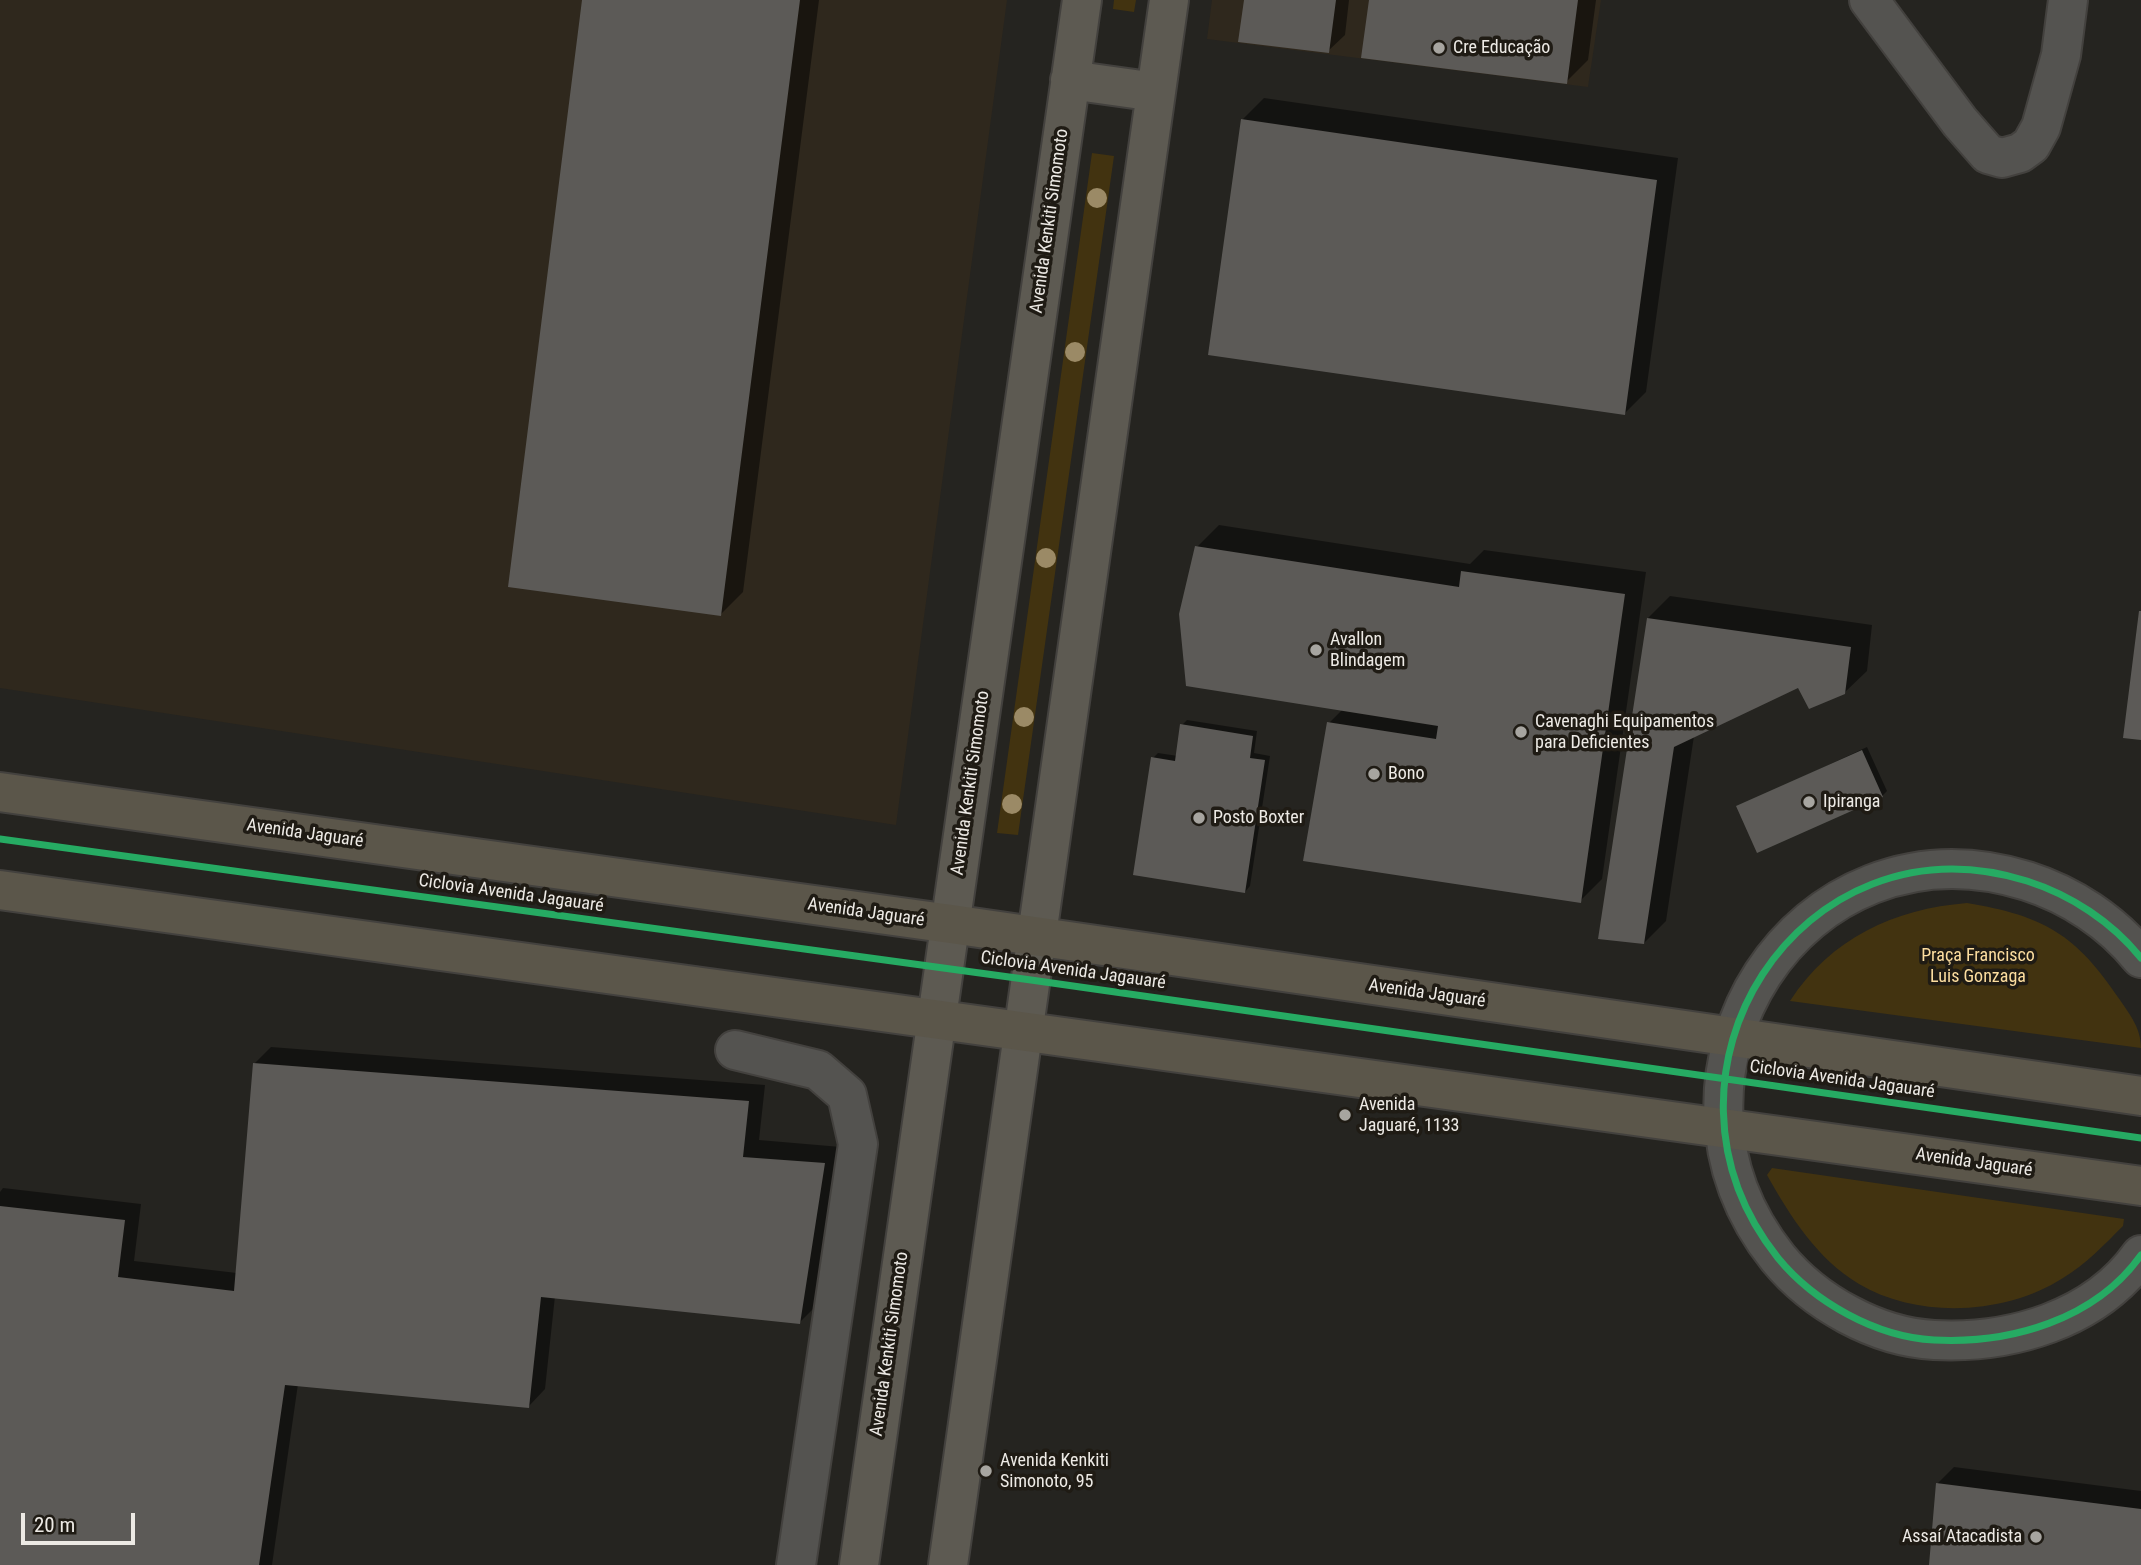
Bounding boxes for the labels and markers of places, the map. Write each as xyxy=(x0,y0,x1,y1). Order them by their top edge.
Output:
place label: Cre Educação xyxy=(1453,37,1550,59)
marker: Cre Educação xyxy=(1431,40,1447,56)
place label: Avallon Blindagem xyxy=(1330,629,1405,672)
marker: Avallon Blindagem xyxy=(1308,642,1324,658)
place label: Cavenaghi Equipamentos para Deficientes xyxy=(1535,711,1714,754)
marker: Cavenaghi Equipamentos para Deficientes xyxy=(1513,724,1529,740)
place label: Bono xyxy=(1388,763,1425,785)
marker: Bono xyxy=(1366,766,1382,782)
place label: Ipiranga xyxy=(1823,791,1880,813)
marker: Ipiranga xyxy=(1801,794,1817,810)
place label: Posto Boxter xyxy=(1213,807,1304,829)
marker: Posto Boxter xyxy=(1191,810,1207,826)
place label: Avenida Jaguaré, 1133 xyxy=(1359,1094,1459,1136)
marker: Avenida Jaguaré, 1133 xyxy=(1337,1107,1353,1123)
place label: Avenida Kenkiti Simonoto, 95 xyxy=(1000,1450,1109,1492)
marker: Avenida Kenkiti Simonoto, 95 xyxy=(978,1463,994,1479)
place label: Assaí Atacadista xyxy=(1902,1526,2022,1548)
marker: Assaí Atacadista xyxy=(2028,1529,2044,1545)

